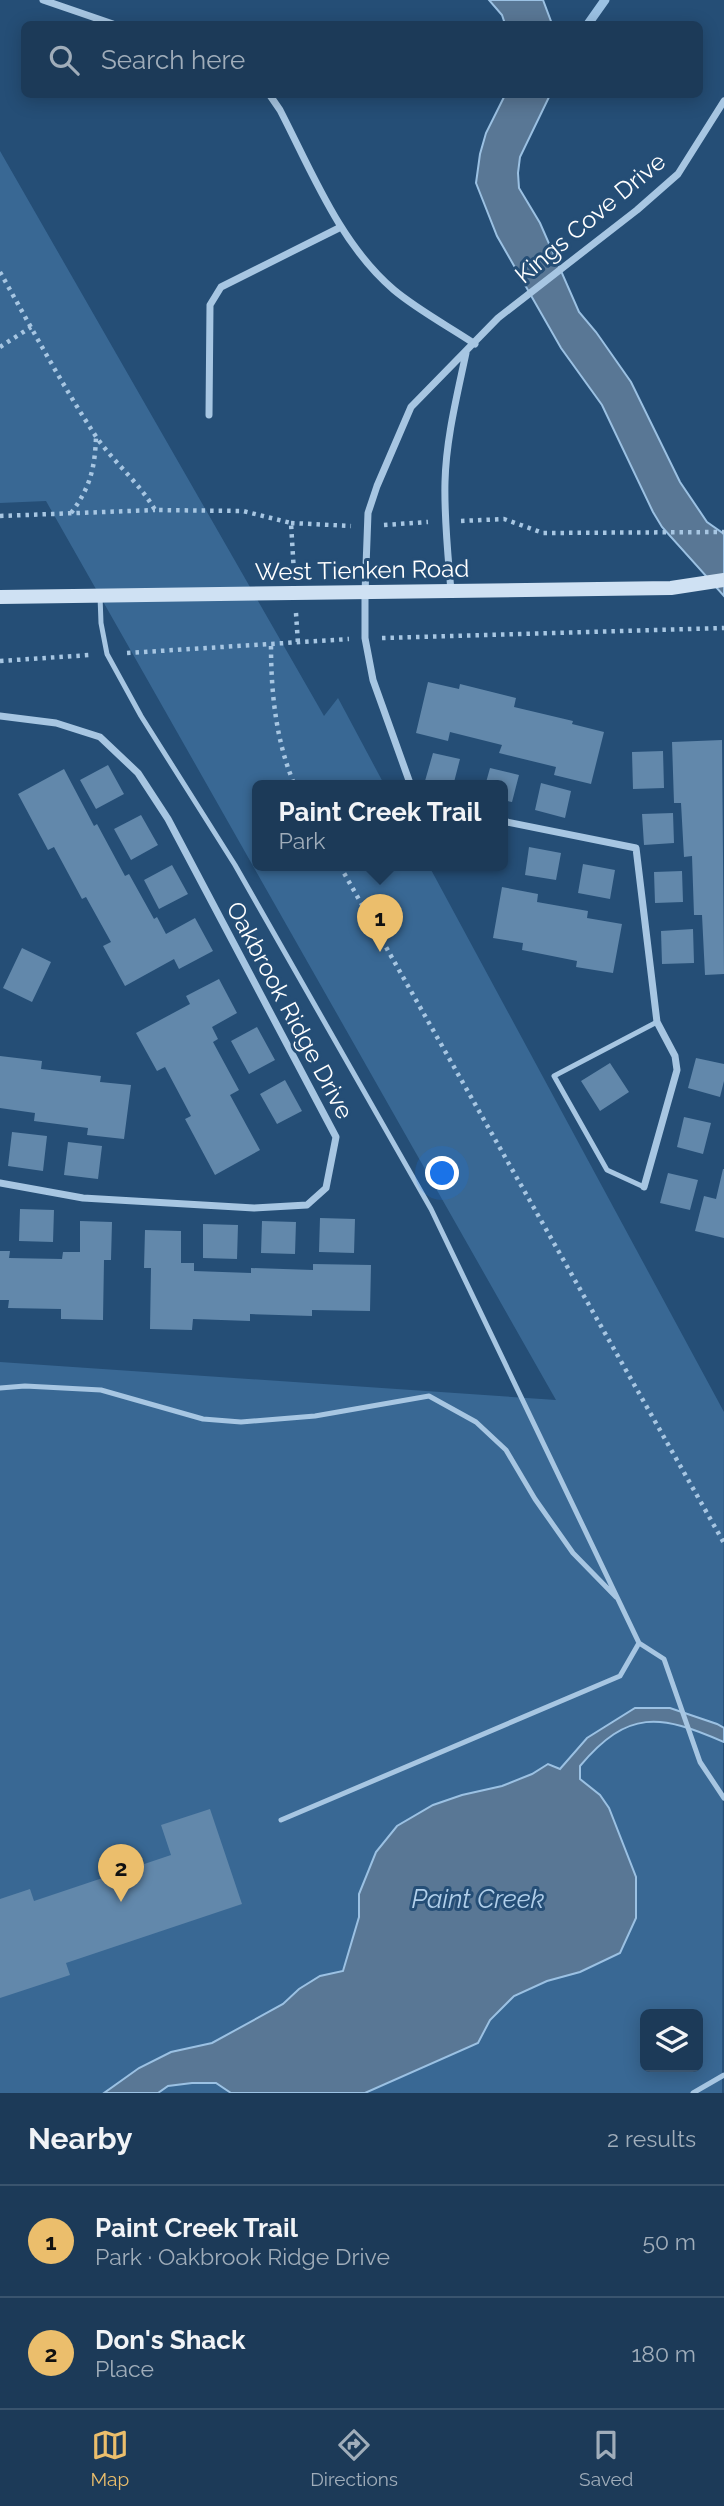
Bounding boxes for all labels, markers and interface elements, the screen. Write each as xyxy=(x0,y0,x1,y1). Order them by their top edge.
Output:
search box xyxy=(21,21,703,98)
icon: search xyxy=(45,41,83,79)
text: Search here xyxy=(101,45,245,75)
street label: Kings Cove Drive xyxy=(509,147,671,289)
street label: West Tienken Road xyxy=(255,554,469,586)
popup xyxy=(252,780,508,871)
text: Paint Creek Trail xyxy=(279,797,481,827)
text: Park xyxy=(279,827,326,854)
pin: 1 xyxy=(357,894,403,952)
street label: Oakbrook Ridge Drive xyxy=(220,896,360,1124)
your location xyxy=(425,1156,459,1190)
pin: 2 xyxy=(98,1844,144,1902)
water label: Paint Creek xyxy=(411,1884,545,1914)
map controls xyxy=(640,2009,703,2072)
button: layers xyxy=(640,2009,703,2072)
text: Nearby xyxy=(28,2121,132,2156)
text: 2 results xyxy=(607,2125,696,2152)
text: Paint Creek Trail xyxy=(95,2213,298,2243)
text: 1 xyxy=(45,2228,57,2255)
text: 50 m xyxy=(642,2228,696,2255)
text: Park · Oakbrook Ridge Drive xyxy=(95,2243,390,2270)
text: Don's Shack xyxy=(95,2325,245,2355)
text: 2 xyxy=(45,2340,57,2367)
text: 180 m xyxy=(631,2340,696,2367)
text: Place xyxy=(95,2355,154,2382)
tab: Map xyxy=(91,2426,129,2490)
tab: Directions xyxy=(310,2426,398,2490)
tab: Saved xyxy=(579,2426,633,2490)

